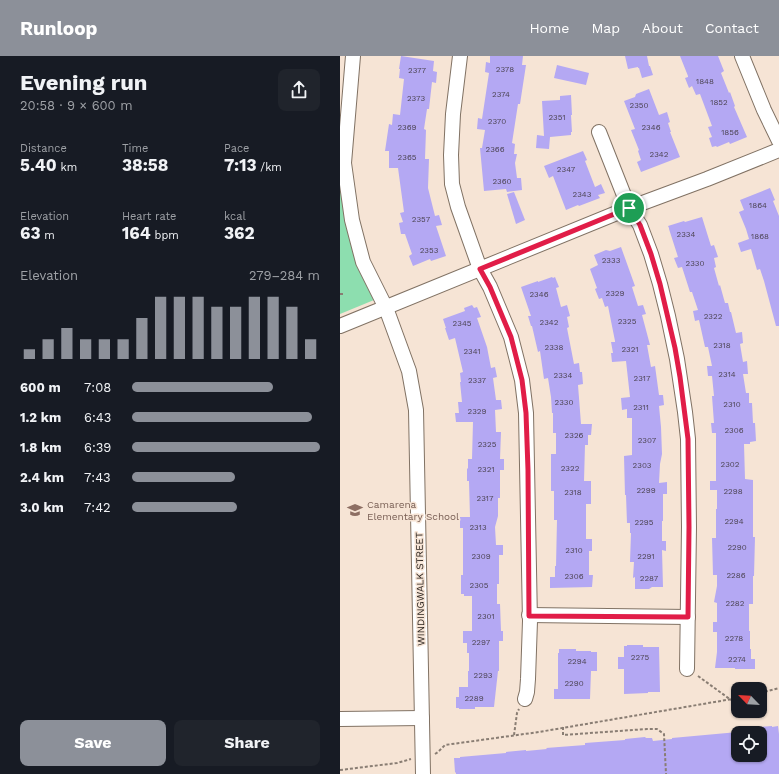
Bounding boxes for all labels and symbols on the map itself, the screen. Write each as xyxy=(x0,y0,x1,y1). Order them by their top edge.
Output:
house number: 2378 xyxy=(496,65,514,74)
house number: 2377 xyxy=(408,66,427,75)
house number: 1848 xyxy=(696,77,714,86)
house number: 2374 xyxy=(492,90,510,99)
house number: 2373 xyxy=(407,94,425,103)
house number: 1852 xyxy=(710,98,728,107)
house number: 2350 xyxy=(630,101,648,110)
house number: 2351 xyxy=(548,113,566,122)
house number: 2370 xyxy=(488,117,506,126)
house number: 2369 xyxy=(397,123,417,132)
house number: 2346 xyxy=(641,123,661,132)
house number: 1856 xyxy=(721,128,739,137)
house number: 2366 xyxy=(485,145,505,154)
house number: 2342 xyxy=(650,150,669,159)
house number: 2365 xyxy=(398,153,417,162)
house number: 2347 xyxy=(557,165,576,174)
house number: 2360 xyxy=(492,177,512,186)
house number: 2343 xyxy=(573,190,592,199)
pin xyxy=(612,191,646,225)
house number: 1864 xyxy=(749,201,767,210)
house number: 2357 xyxy=(412,215,431,224)
house number: 2334 xyxy=(677,230,696,239)
house number: 1868 xyxy=(751,232,769,241)
house number: 2353 xyxy=(420,246,439,255)
house number: 2333 xyxy=(602,256,621,265)
house number: 2330 xyxy=(686,259,705,268)
house number: 2329 xyxy=(606,289,625,298)
house number: 2346 xyxy=(529,290,549,299)
house number: 2322 xyxy=(704,312,723,321)
house number: 2325 xyxy=(618,317,637,326)
house number: 2342 xyxy=(540,318,559,327)
house number: 2345 xyxy=(453,319,472,328)
house number: 2318 xyxy=(713,341,731,350)
house number: 2338 xyxy=(545,343,564,352)
house number: 2321 xyxy=(621,345,639,354)
house number: 2341 xyxy=(463,347,481,356)
house number: 2314 xyxy=(718,370,736,379)
house number: 2334 xyxy=(554,371,573,380)
house number: 2317 xyxy=(634,374,651,383)
house number: 2337 xyxy=(468,376,487,385)
house number: 2330 xyxy=(555,398,574,407)
house number: 2310 xyxy=(723,400,741,409)
house number: 2311 xyxy=(633,403,649,412)
house number: 2329 xyxy=(468,407,487,416)
house number: 2306 xyxy=(724,426,744,435)
house number: 2326 xyxy=(565,431,584,440)
house number: 2307 xyxy=(638,436,657,445)
house number: 2325 xyxy=(478,440,497,449)
house number: 2302 xyxy=(721,460,740,469)
house number: 2303 xyxy=(633,461,652,470)
house number: 2322 xyxy=(561,464,580,473)
house number: 2321 xyxy=(477,465,495,474)
house number: 2299 xyxy=(636,486,656,495)
house number: 2298 xyxy=(723,487,743,496)
house number: 2318 xyxy=(564,488,582,497)
house number: 2317 xyxy=(477,494,494,503)
place label: Camarena Elementary School xyxy=(367,499,459,522)
school or university icon: Camarena Elementary School xyxy=(346,501,364,519)
house number: 2294 xyxy=(724,517,744,526)
house number: 2295 xyxy=(635,518,654,527)
house number: 2313 xyxy=(469,523,487,532)
street label: WINDINGWALK STREET xyxy=(414,532,426,646)
house number: 2290 xyxy=(727,543,747,552)
house number: 2310 xyxy=(565,546,583,555)
house number: 2309 xyxy=(471,552,491,561)
house number: 2291 xyxy=(637,552,655,561)
house number: 2286 xyxy=(726,571,746,580)
house number: 2306 xyxy=(564,572,584,581)
house number: 2287 xyxy=(640,574,659,583)
house number: 2305 xyxy=(470,581,489,590)
house number: 2282 xyxy=(726,599,745,608)
house number: 2301 xyxy=(477,612,495,621)
house number: 2278 xyxy=(725,634,743,643)
house number: 2297 xyxy=(472,638,491,647)
house number: 2275 xyxy=(631,653,649,662)
house number: 2274 xyxy=(728,655,746,664)
house number: 2294 xyxy=(567,657,587,666)
house number: 2293 xyxy=(474,671,493,680)
house number: 2290 xyxy=(564,679,584,688)
north arrow xyxy=(731,682,767,718)
house number: 2289 xyxy=(464,694,484,703)

